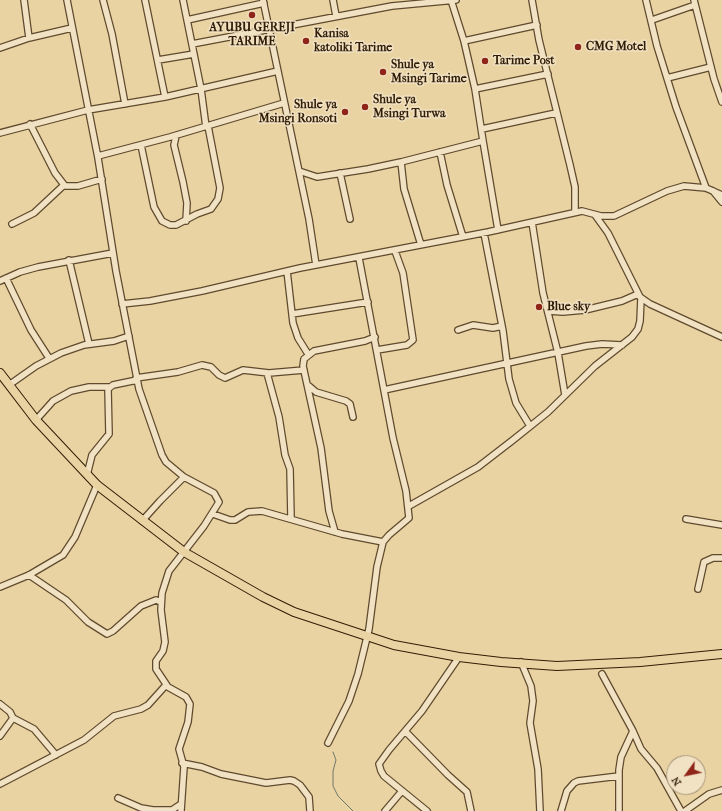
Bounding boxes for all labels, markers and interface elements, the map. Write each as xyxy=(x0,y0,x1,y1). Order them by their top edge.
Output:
marker: AYUBU GEREJI TARIME xyxy=(247,10,257,20)
place label: AYUBU GEREJI TARIME xyxy=(209,21,295,49)
place label: Kanisa katoliki Tarime xyxy=(314,27,392,55)
marker: Kanisa katoliki Tarime xyxy=(301,36,311,46)
place label: CMG Motel xyxy=(586,40,646,54)
marker: CMG Motel xyxy=(573,42,583,52)
place label: Tarime Post xyxy=(493,54,554,68)
marker: Tarime Post xyxy=(480,56,490,66)
place label: Shule ya Msingi Tarime xyxy=(391,58,467,86)
marker: Shule ya Msingi Tarime xyxy=(378,67,388,77)
place label: Shule ya Msingi Turwa xyxy=(373,93,446,121)
place label: Shule ya Msingi Ronsoti xyxy=(259,98,337,126)
marker: Shule ya Msingi Turwa xyxy=(360,102,370,112)
marker: Shule ya Msingi Ronsoti xyxy=(340,107,350,117)
place label: Blue sky xyxy=(547,300,590,314)
marker: Blue sky xyxy=(534,302,544,312)
north arrow xyxy=(666,755,706,795)
text: N xyxy=(669,774,684,788)

